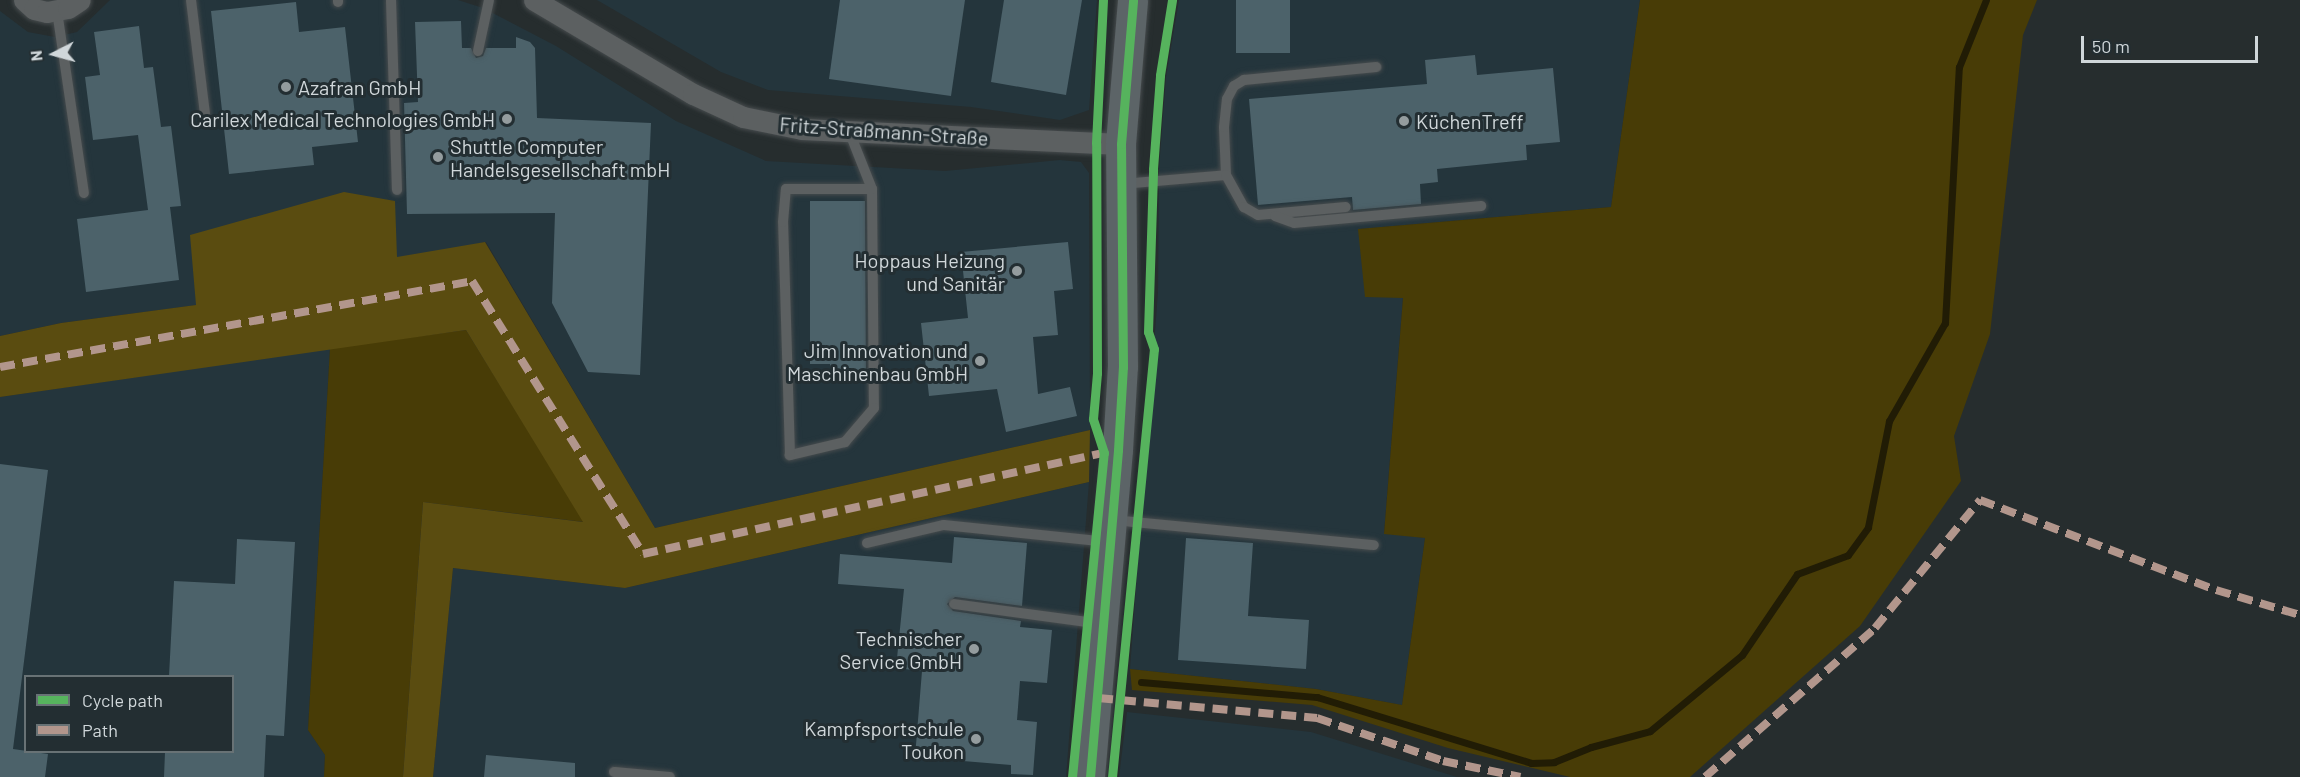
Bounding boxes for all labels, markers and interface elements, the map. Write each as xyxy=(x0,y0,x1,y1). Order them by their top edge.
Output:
north arrow xyxy=(24,24,84,84)
scale bar xyxy=(2084,24,2261,62)
text: 50 m xyxy=(2092,35,2130,57)
text: N xyxy=(26,50,46,62)
place label: Azafran GmbH xyxy=(298,75,421,99)
marker: Azafran GmbH xyxy=(279,80,293,94)
place label: Carilex Medical Technologies GmbH xyxy=(190,107,495,131)
place label: KüchenTreff xyxy=(1416,109,1524,133)
marker: Carilex Medical Technologies GmbH xyxy=(500,112,514,126)
street label: Fritz-Straßmann-Straße xyxy=(779,112,989,150)
marker: KüchenTreff xyxy=(1397,114,1411,128)
place label: Shuttle Computer Handelsgesellschaft mbH xyxy=(450,134,670,181)
marker: Shuttle Computer Handelsgesellschaft mbH xyxy=(431,150,445,164)
place label: Hoppaus Heizung und Sanitär xyxy=(854,248,1005,295)
marker: Hoppaus Heizung und Sanitär xyxy=(1010,264,1024,278)
place label: Jim Innovation und Maschinenbau GmbH xyxy=(787,338,968,385)
marker: Jim Innovation und Maschinenbau GmbH xyxy=(973,354,987,368)
place label: Technischer Service GmbH xyxy=(839,626,962,673)
marker: Technischer Service GmbH xyxy=(967,642,981,656)
legend xyxy=(24,675,234,753)
text: Cycle path xyxy=(82,689,163,711)
place label: Kampfsportschule Toukon xyxy=(804,716,964,763)
text: Path xyxy=(82,719,118,741)
marker: Kampfsportschule Toukon xyxy=(969,732,983,746)

